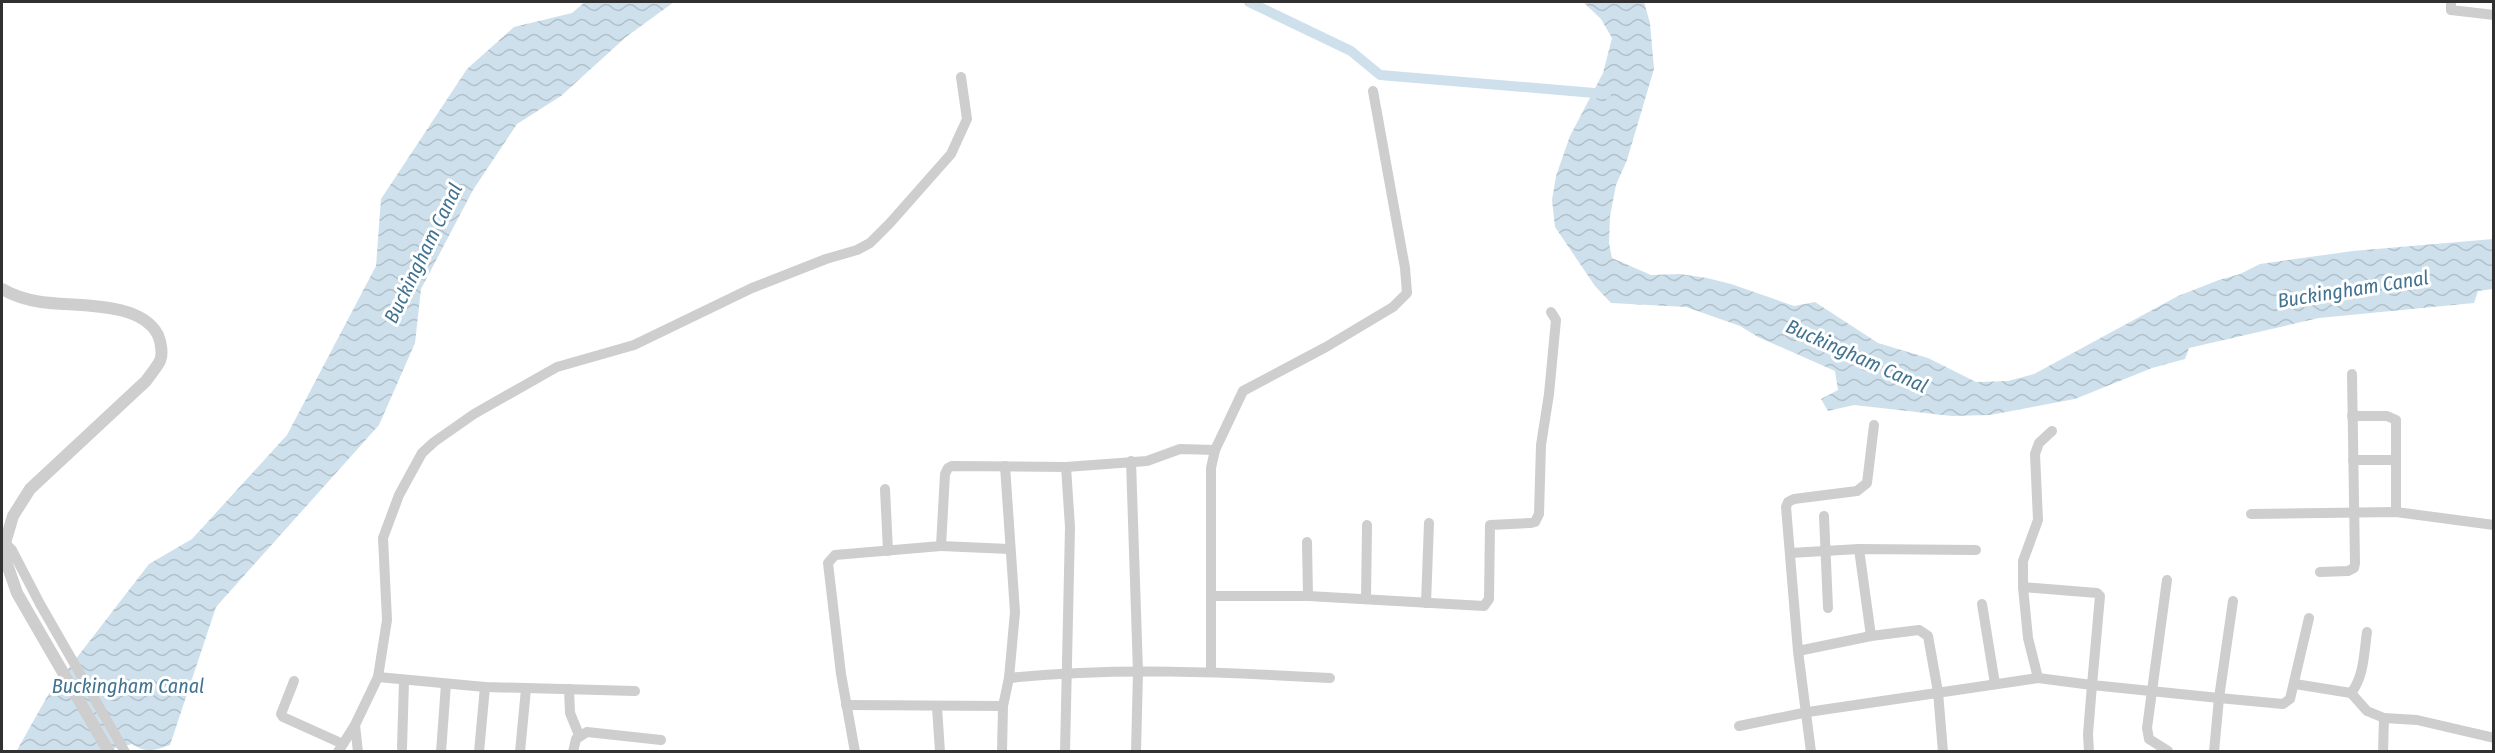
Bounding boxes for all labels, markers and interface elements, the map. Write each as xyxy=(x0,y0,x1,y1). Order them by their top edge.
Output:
water label: Buckingham Canal xyxy=(379,179,467,327)
water label: Buckingham Canal xyxy=(2276,265,2430,313)
water label: Buckingham Canal xyxy=(1782,314,1932,398)
water label: Buckingham Canal xyxy=(52,674,204,698)

